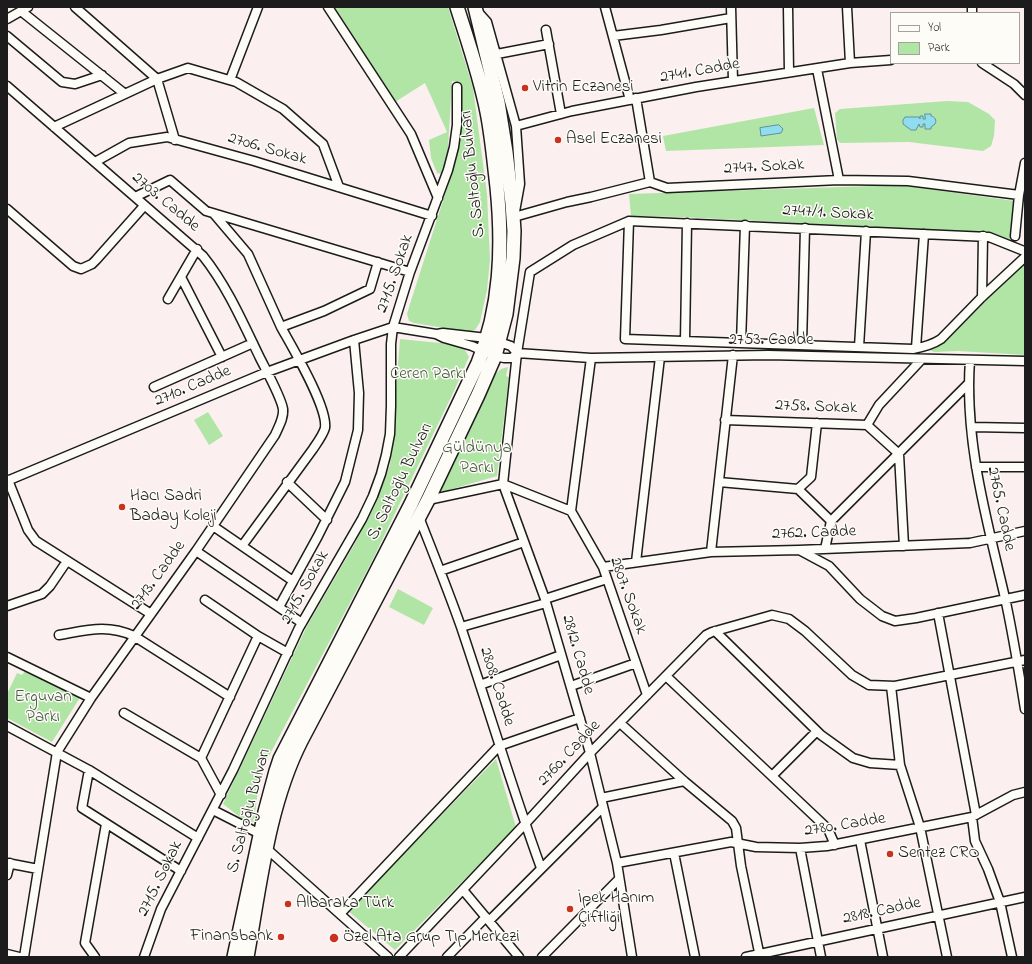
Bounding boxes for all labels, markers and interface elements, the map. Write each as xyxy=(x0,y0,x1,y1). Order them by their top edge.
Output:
legend xyxy=(890,12,1020,64)
text: Yol xyxy=(928,19,941,37)
text: Park xyxy=(928,39,950,57)
street label: 2741. Cadde xyxy=(658,55,742,89)
place label: Vitrin Eczanesi xyxy=(533,78,633,98)
marker: Vitrin Eczanesi xyxy=(520,83,530,93)
street label: S. Saltoğlu Bulvarı xyxy=(457,109,491,239)
street label: 2706. Sokak xyxy=(225,129,309,171)
place label: Asel Eczanesi xyxy=(566,130,662,150)
marker: Asel Eczanesi xyxy=(553,135,563,145)
street label: 2747. Sokak xyxy=(723,156,805,180)
street label: 2703. Cadde xyxy=(127,169,203,237)
street label: 2747/1. Sokak xyxy=(782,201,874,227)
street label: 2715. Sokak xyxy=(373,232,419,316)
street label: 2753. Cadde xyxy=(728,331,814,351)
street label: 2710. Cadde xyxy=(152,362,234,412)
park label: Ceren Parkı xyxy=(390,365,466,385)
street label: 2758. Sokak xyxy=(774,396,858,420)
street label: S. Saltoğlu Bulvarı xyxy=(364,420,438,544)
park label: Güldünya Parkı xyxy=(442,439,512,479)
street label: 2765. Cadde xyxy=(981,465,1019,553)
place label: Hacı Sadri Baday Koleji xyxy=(130,487,217,527)
marker: Hacı Sadri Baday Koleji xyxy=(117,502,127,512)
street label: 2762. Cadde xyxy=(772,522,856,546)
street label: 2713. Cadde xyxy=(127,537,191,615)
street label: 2715. Sokak xyxy=(277,547,335,629)
street label: 2807. Sokak xyxy=(604,555,650,637)
street label: 2812. Cadde xyxy=(556,613,598,697)
street label: 2808. Cadde xyxy=(474,645,518,729)
park label: Erguvan Parkı xyxy=(14,688,72,728)
street label: 2760. Cadde xyxy=(534,717,606,791)
street label: S. Saltoğlu Bulvarı xyxy=(224,747,276,875)
street label: 2780. Cadde xyxy=(803,810,887,842)
street label: 2715. Sokak xyxy=(134,838,188,920)
place label: Sentez CRO xyxy=(898,844,980,864)
marker: Sentez CRO xyxy=(885,849,895,859)
place label: İpek Hanım Çiftliği xyxy=(578,889,654,929)
place label: Albaraka Türk xyxy=(296,894,394,914)
street label: 2818. Cadde xyxy=(841,894,923,930)
marker: Albaraka Türk xyxy=(283,899,293,909)
marker: İpek Hanım Çiftliği xyxy=(565,904,575,914)
place label: Finansbank xyxy=(190,927,273,947)
place label: Özel Ata Grup Tıp Merkezi xyxy=(343,928,519,948)
marker: Finansbank xyxy=(276,932,286,942)
marker: Özel Ata Grup Tıp Merkezi xyxy=(328,932,340,944)

